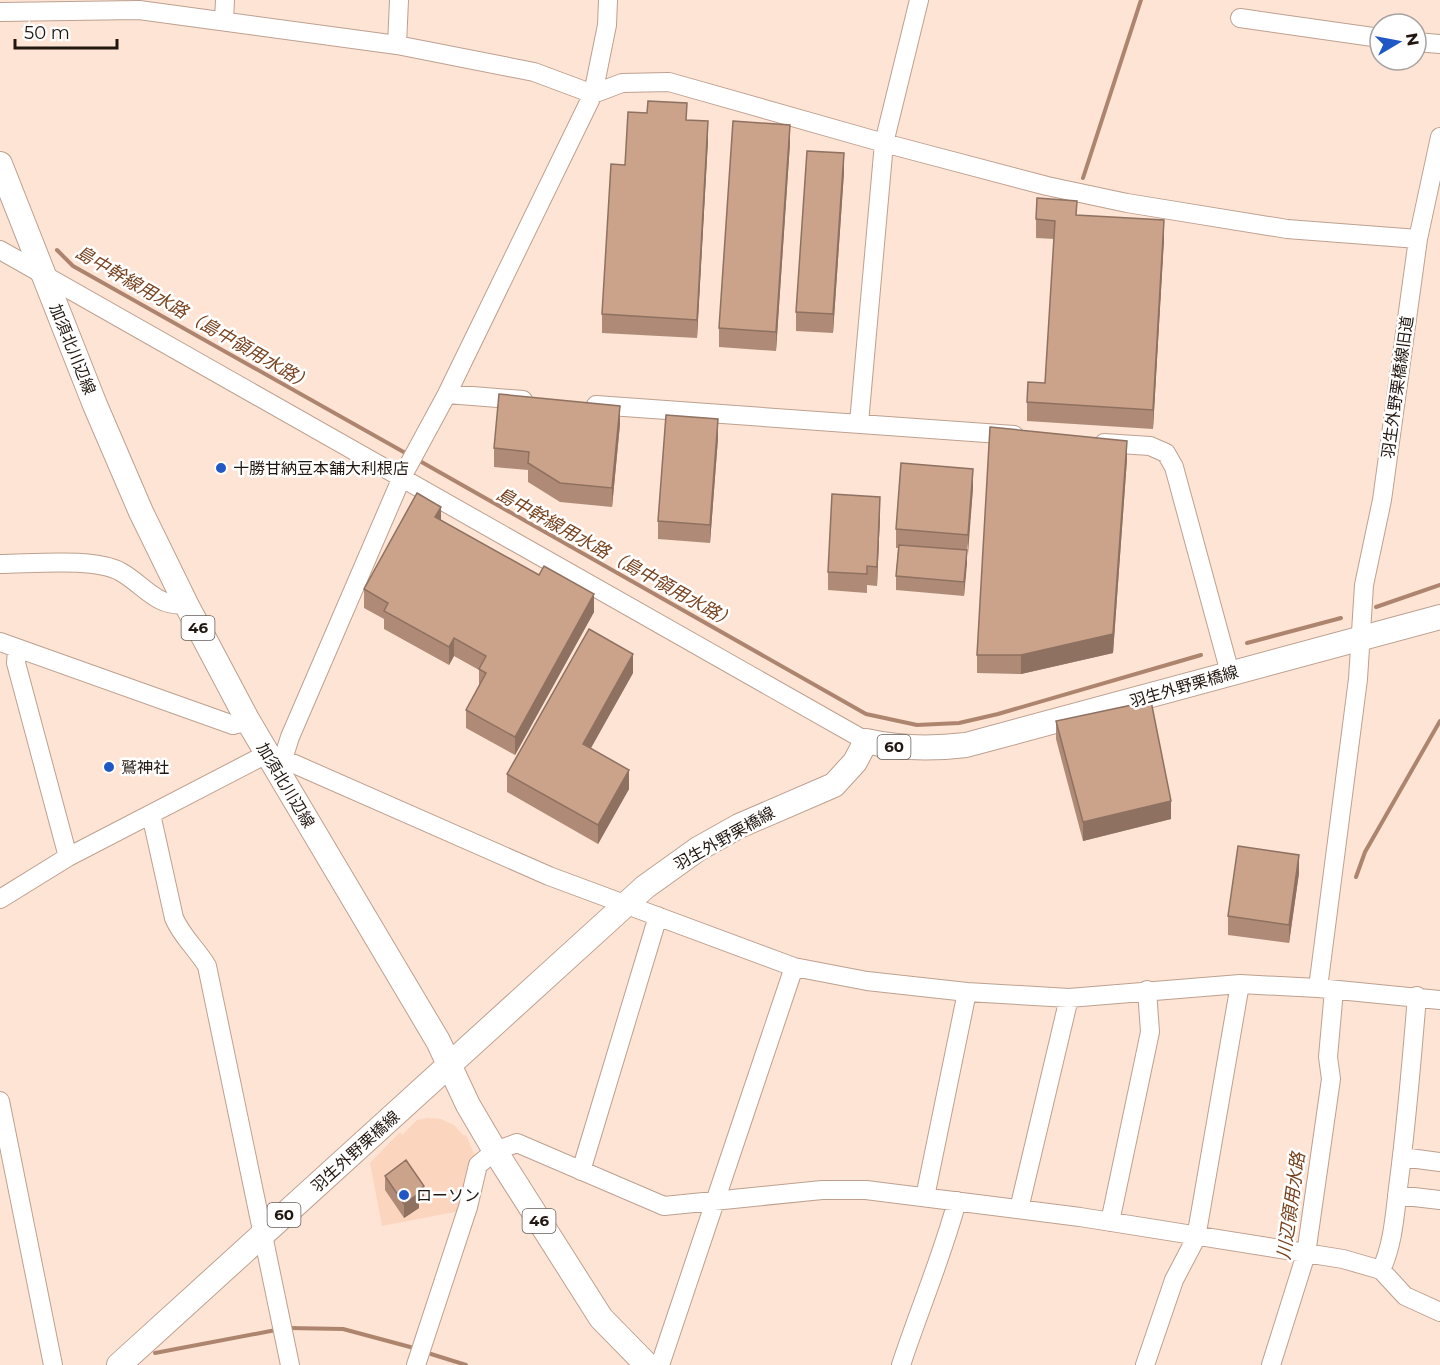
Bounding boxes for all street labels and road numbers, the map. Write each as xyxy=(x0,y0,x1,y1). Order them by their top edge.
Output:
street label: 加須北川辺線 xyxy=(46,301,99,397)
street label: 羽生外野栗橋線旧道 xyxy=(1378,314,1417,460)
road number: 46 xyxy=(182,616,214,640)
street label: 羽生外野栗橋線 xyxy=(1128,662,1241,711)
road number: 60 xyxy=(878,735,910,759)
street label: 加須北川辺線 xyxy=(253,739,318,831)
street label: 羽生外野栗橋線 xyxy=(671,803,778,874)
street label: 羽生外野栗橋線 xyxy=(307,1107,403,1196)
road number: 60 xyxy=(268,1203,300,1227)
road number: 46 xyxy=(522,1209,556,1233)

